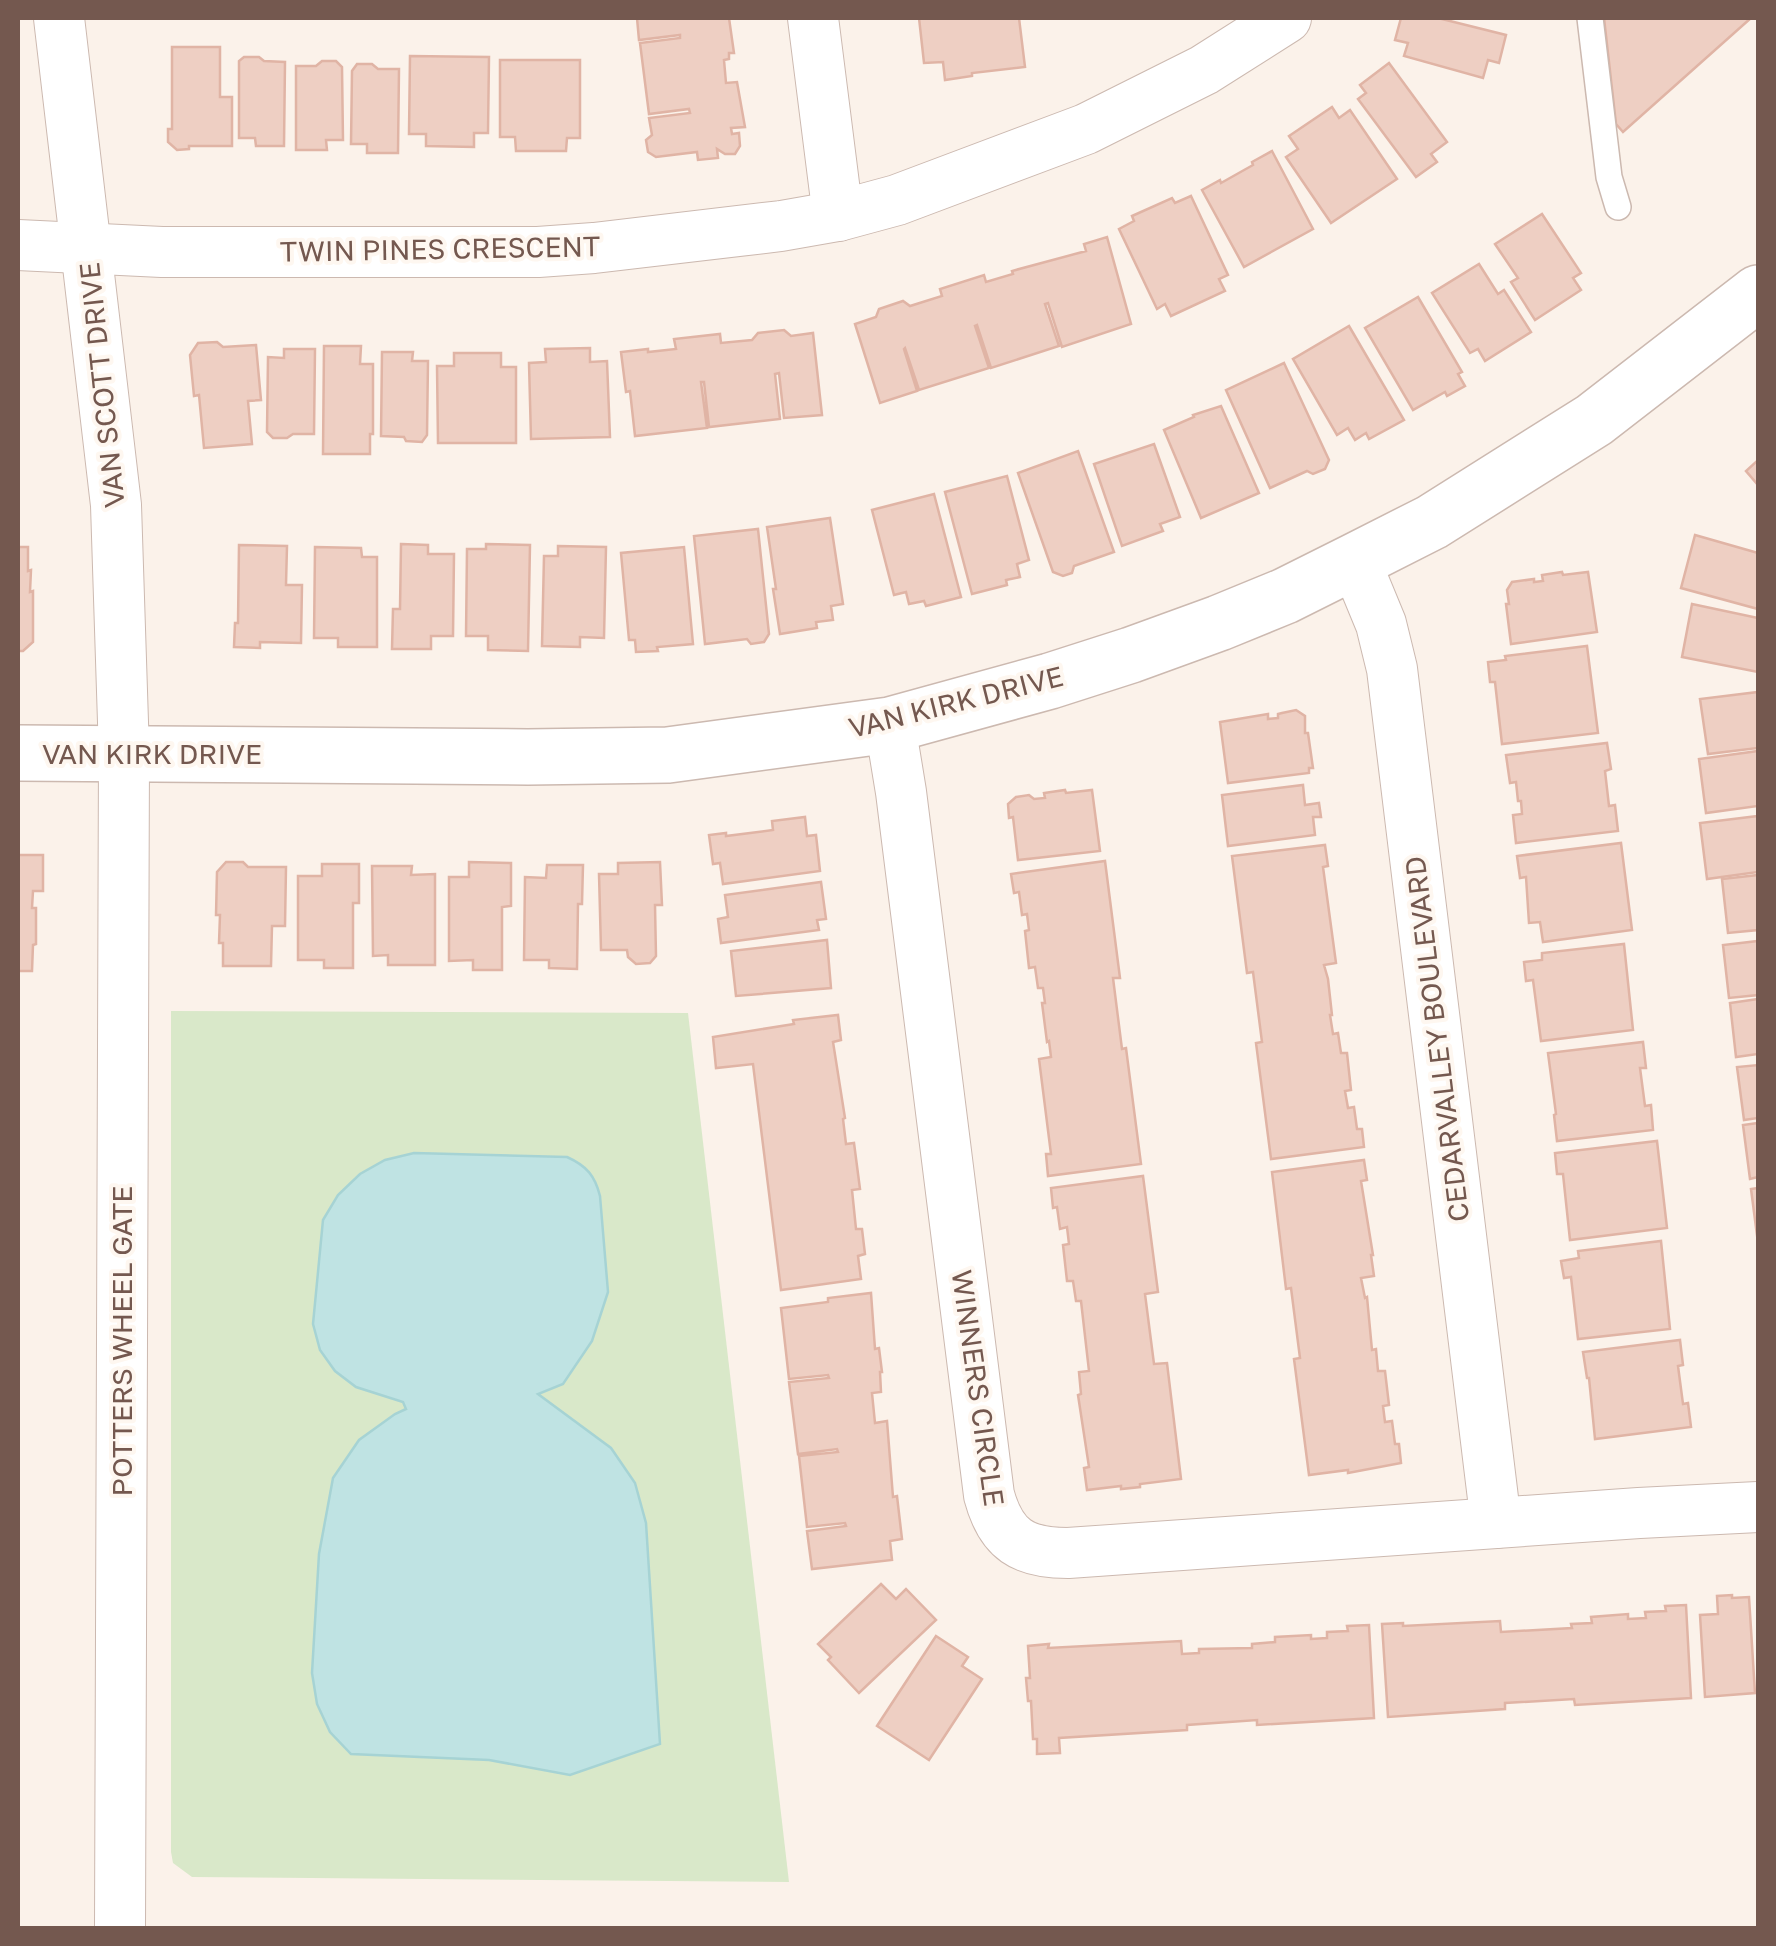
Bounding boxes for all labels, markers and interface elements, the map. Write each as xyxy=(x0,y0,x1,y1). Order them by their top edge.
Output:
street label: TWIN PINES CRESCENT xyxy=(280,229,600,268)
street label: VAN SCOTT DRIVE xyxy=(72,261,131,509)
street label: VAN KIRK DRIVE xyxy=(845,659,1067,744)
street label: VAN KIRK DRIVE xyxy=(42,737,262,770)
street label: CEDARVALLEY BOULEVARD xyxy=(1398,854,1475,1224)
street label: POTTERS WHEEL GATE xyxy=(105,1186,138,1496)
street label: WINNERS CIRCLE xyxy=(946,1268,1011,1508)

